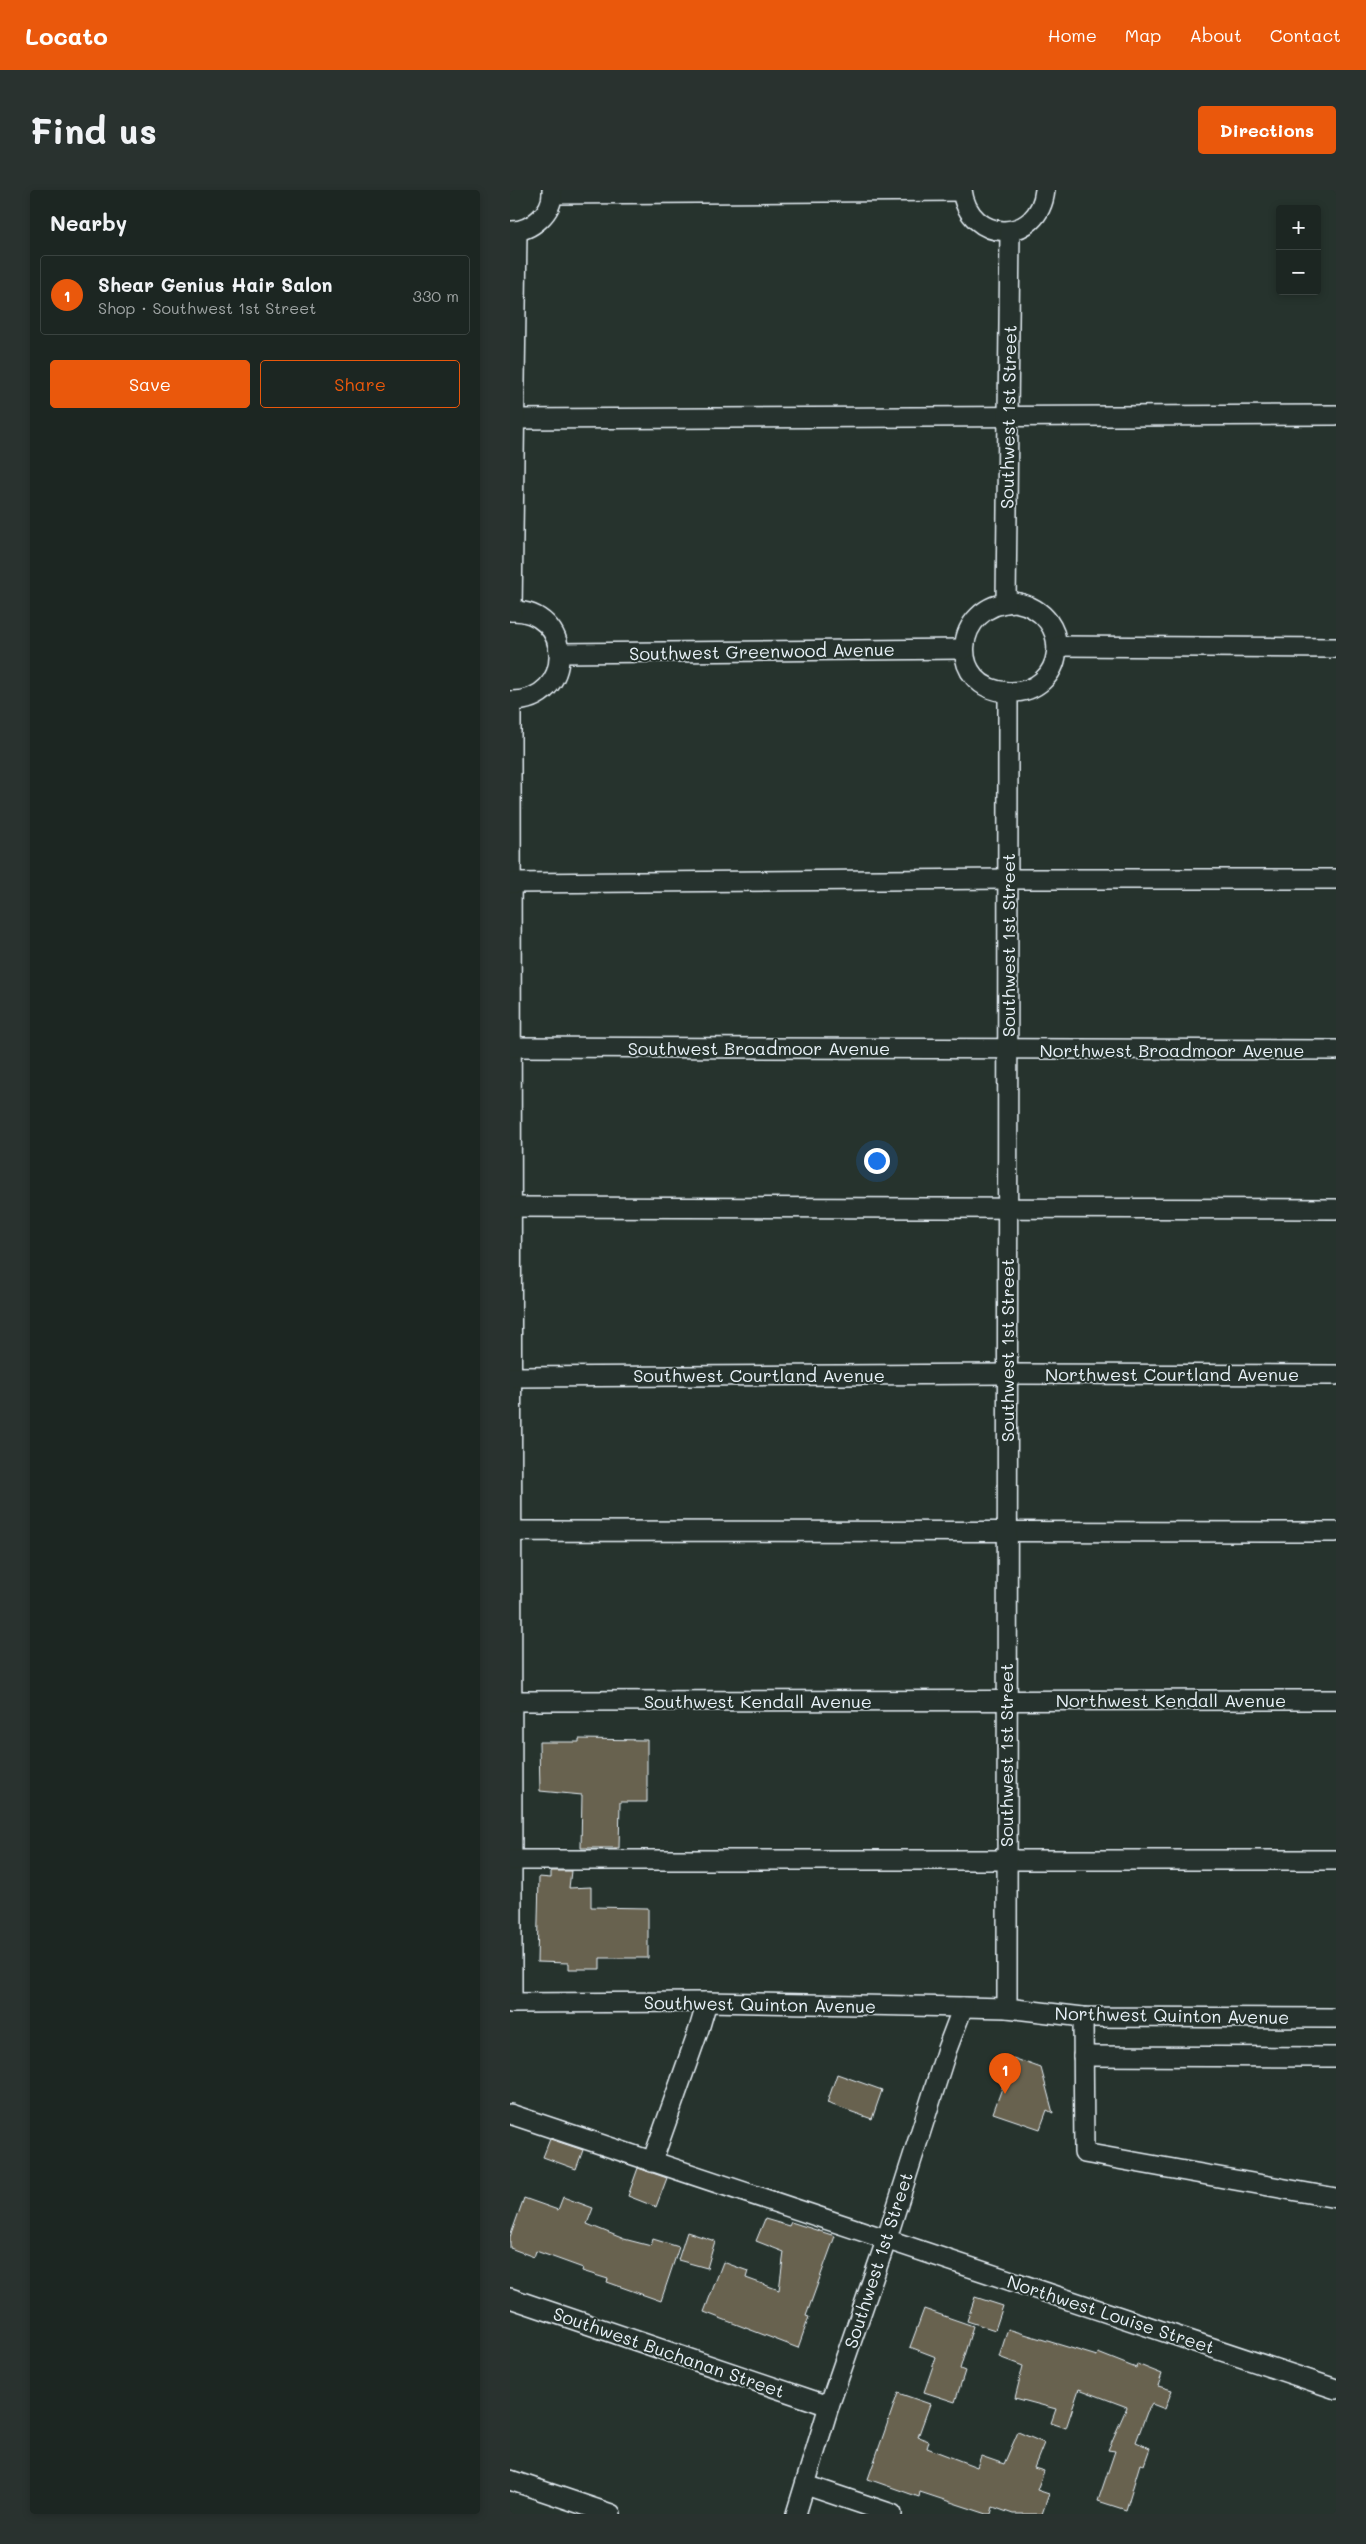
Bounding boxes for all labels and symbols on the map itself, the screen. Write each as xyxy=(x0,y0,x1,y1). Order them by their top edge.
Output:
street label: Southwest 1st Street xyxy=(994,325,1022,509)
street label: Southwest Greenwood Avenue xyxy=(629,637,895,665)
street label: Southwest 1st Street xyxy=(996,853,1020,1037)
street label: Southwest Broadmoor Avenue xyxy=(628,1036,890,1060)
street label: Northwest Broadmoor Avenue xyxy=(1040,1038,1304,1062)
your location xyxy=(864,1148,890,1174)
street label: Southwest 1st Street xyxy=(995,1258,1019,1442)
street label: Northwest Courtland Avenue xyxy=(1045,1362,1299,1386)
street label: Southwest Courtland Avenue xyxy=(633,1363,885,1387)
street label: Southwest 1st Street xyxy=(994,1663,1018,1847)
street label: Northwest Kendall Avenue xyxy=(1056,1688,1286,1712)
street label: Southwest Kendall Avenue xyxy=(644,1689,872,1713)
street label: Southwest Quinton Avenue xyxy=(644,1990,876,2018)
street label: Northwest Quinton Avenue xyxy=(1055,2001,1289,2029)
pin: 1 xyxy=(989,2053,1021,2094)
street label: Southwest 1st Street xyxy=(838,2169,918,2351)
street label: Northwest Louise Street xyxy=(1004,2269,1218,2359)
street label: Southwest Buchanan Street xyxy=(550,2301,788,2403)

